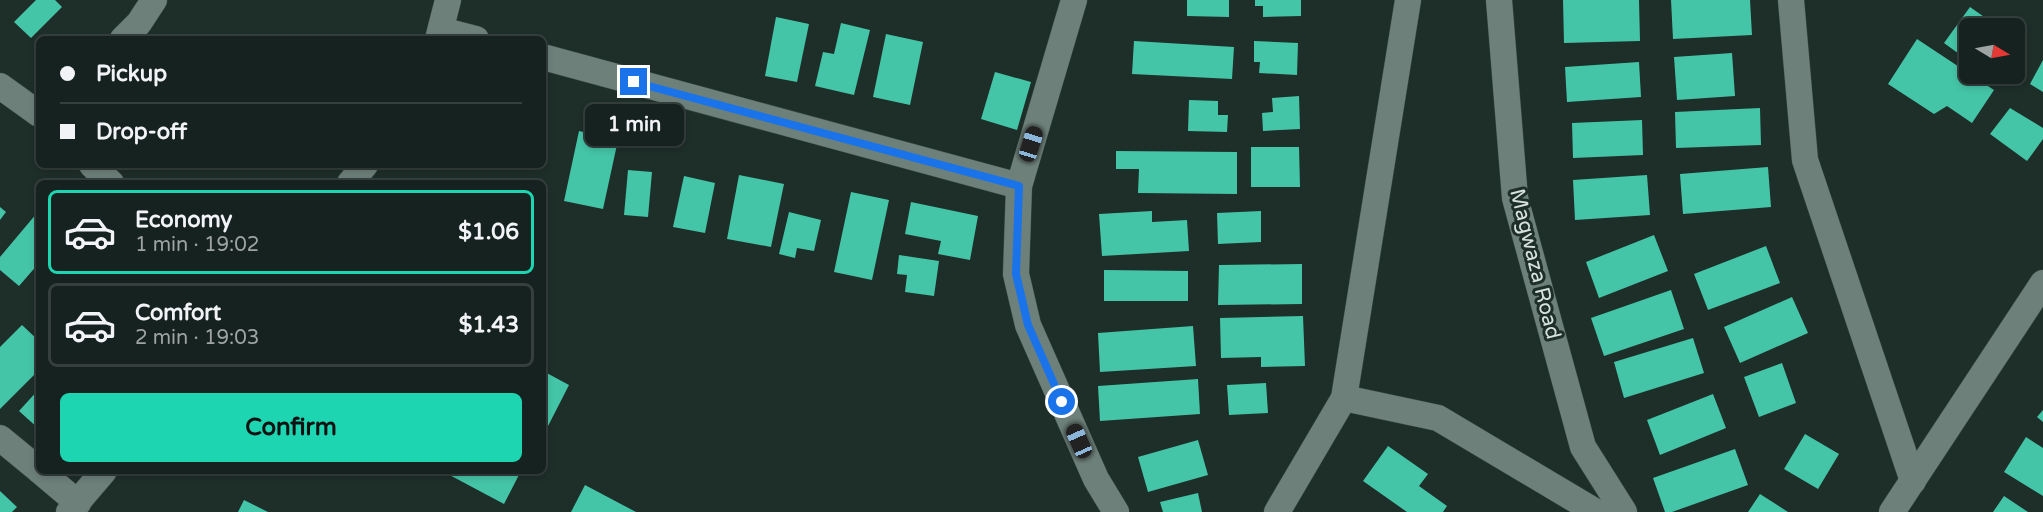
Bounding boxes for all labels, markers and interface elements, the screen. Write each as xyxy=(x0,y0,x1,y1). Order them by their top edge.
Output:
north arrow xyxy=(1959,18,2025,84)
map controls xyxy=(1959,18,2025,84)
text: Pickup xyxy=(96,61,167,87)
route end xyxy=(620,68,647,95)
callout: 1 min xyxy=(584,103,684,145)
text: 1 min xyxy=(608,113,661,137)
text: Drop-off xyxy=(96,119,187,145)
car xyxy=(1017,124,1045,164)
street label: Magwaza Road xyxy=(1504,186,1566,342)
icon: car xyxy=(63,205,117,259)
text: Economy xyxy=(135,207,232,233)
text: $1.06 xyxy=(458,219,519,245)
text: 1 min · 19:02 xyxy=(135,233,259,257)
icon: car xyxy=(63,298,117,352)
text: Comfort xyxy=(135,300,221,326)
text: $1.43 xyxy=(459,312,519,338)
text: 2 min · 19:03 xyxy=(135,326,259,350)
route start xyxy=(1048,388,1075,415)
button: Confirm xyxy=(60,393,522,462)
car xyxy=(1063,421,1095,461)

